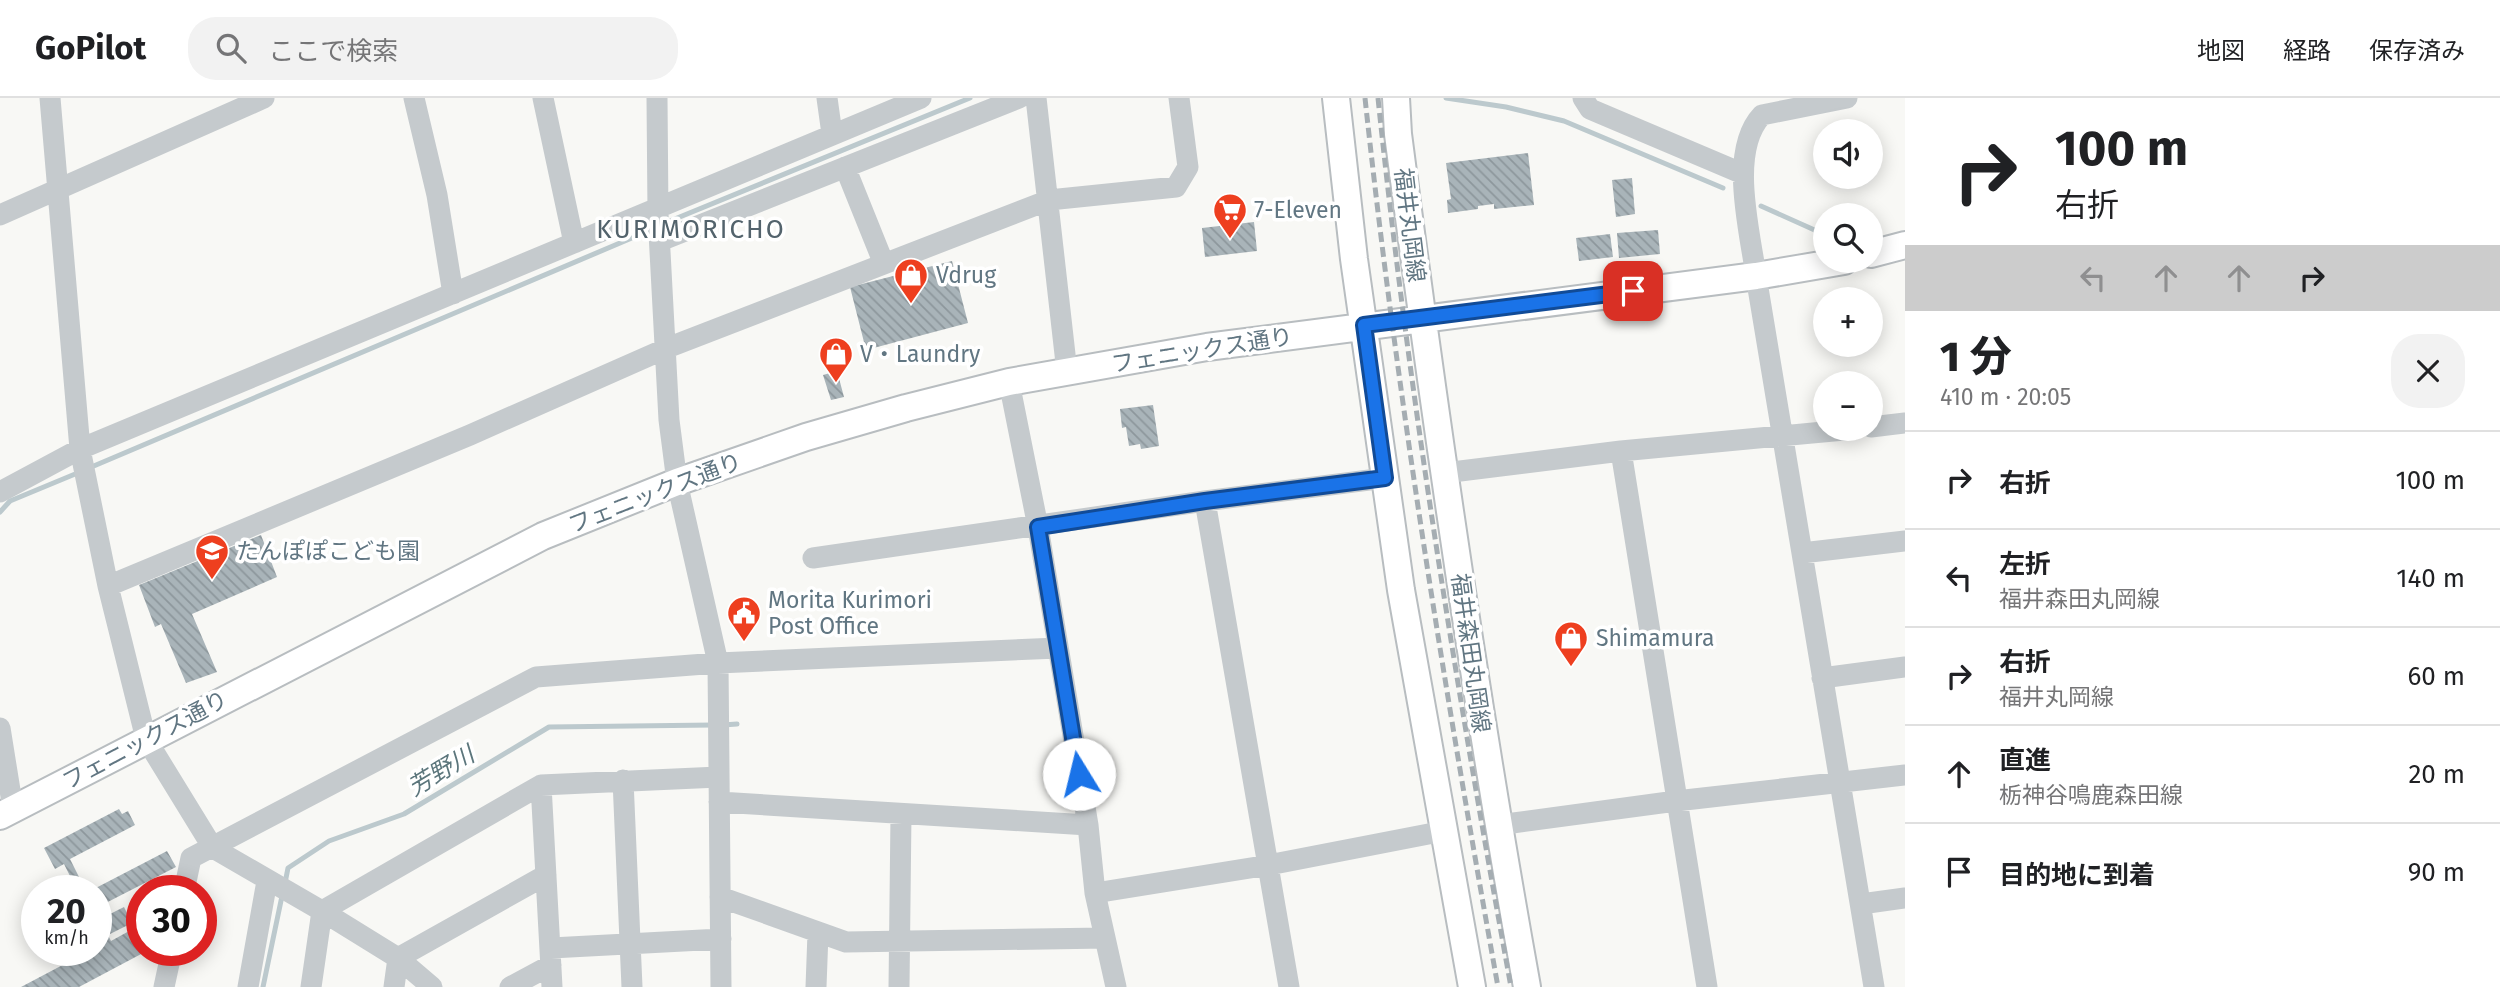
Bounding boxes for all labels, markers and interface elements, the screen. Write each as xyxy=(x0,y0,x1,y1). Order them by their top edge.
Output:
search box xyxy=(188,17,678,80)
text: GoPilot xyxy=(35,28,146,68)
icon: search xyxy=(212,29,250,67)
text: ここで検索 xyxy=(268,36,398,67)
text: 地図 xyxy=(2197,37,2245,65)
text: 経路 xyxy=(2283,37,2331,65)
text: 保存済み xyxy=(2369,37,2465,65)
map controls xyxy=(1813,119,1883,441)
button: sound xyxy=(1813,119,1883,189)
text: 100 m xyxy=(2055,119,2188,178)
icon: right xyxy=(1940,126,2031,217)
street label: 福井丸岡線 xyxy=(1389,166,1431,284)
text: 右折 xyxy=(2055,186,2119,224)
supermarket icon: 7-Eleven xyxy=(1211,191,1249,240)
place label: 7-Eleven xyxy=(1254,196,1342,224)
button: search xyxy=(1813,203,1883,273)
district label: KURIMORICHO xyxy=(596,214,786,245)
shop icon: Vdrug xyxy=(892,256,930,305)
icon: left xyxy=(2074,259,2112,297)
icon: ahead xyxy=(2147,259,2185,297)
icon: ahead xyxy=(2220,259,2258,297)
icon: right xyxy=(2293,259,2331,297)
place label: Vdrug xyxy=(936,261,996,289)
pin xyxy=(1603,261,1663,321)
icon: arrive xyxy=(1614,272,1652,310)
button: + xyxy=(1813,287,1883,357)
street label: フェニックス通り xyxy=(1109,322,1295,378)
text: 1 分 xyxy=(1940,332,2011,382)
button: close xyxy=(2391,334,2465,408)
shop icon: V・Laundry xyxy=(817,335,855,384)
place label: V・Laundry xyxy=(860,340,981,368)
button: − xyxy=(1813,371,1883,441)
text: 410 m · 20:05 xyxy=(1940,383,2071,411)
street label: フェニックス通り xyxy=(564,447,746,539)
icon: right xyxy=(1940,461,1978,499)
text: 100 m xyxy=(2396,465,2465,496)
text: 右折 xyxy=(1999,468,2051,499)
school or university icon: たんぽぽこども園 xyxy=(193,532,231,581)
place label: たんぽぽこども園 xyxy=(236,537,420,565)
text: 左折 xyxy=(1999,549,2051,580)
icon: left xyxy=(1940,559,1978,597)
text: 140 m xyxy=(2396,563,2465,594)
street label: 福井森田丸岡線 xyxy=(1446,571,1496,735)
text: 福井森田丸岡線 xyxy=(1999,585,2160,613)
place label: Morita Kurimori Post Office xyxy=(768,586,932,640)
public building icon: Morita Kurimori Post Office xyxy=(725,594,763,643)
shop icon: Shimamura xyxy=(1552,619,1590,668)
place label: Shimamura xyxy=(1596,624,1714,652)
text: 右折 xyxy=(1999,647,2051,678)
icon: right xyxy=(1940,657,1978,695)
text: 60 m xyxy=(2407,661,2465,692)
text: 福井丸岡線 xyxy=(1999,683,2114,711)
street label: フェニックス通り xyxy=(57,685,233,795)
position arrow xyxy=(1042,737,1116,811)
water label: 芳野川 xyxy=(403,739,482,802)
text: 直進 xyxy=(1999,745,2051,776)
icon: ahead xyxy=(1940,755,1978,793)
text: 20 m xyxy=(2408,759,2465,790)
text: 栃神谷鳴鹿森田線 xyxy=(1999,781,2183,809)
icon: arrive xyxy=(1940,853,1978,891)
text: 90 m xyxy=(2408,857,2465,888)
text: 目的地に到着 xyxy=(1999,860,2155,891)
speed limit sign: 30 xyxy=(126,875,217,966)
text: 20 xyxy=(47,890,86,932)
text: km/h xyxy=(44,927,89,949)

